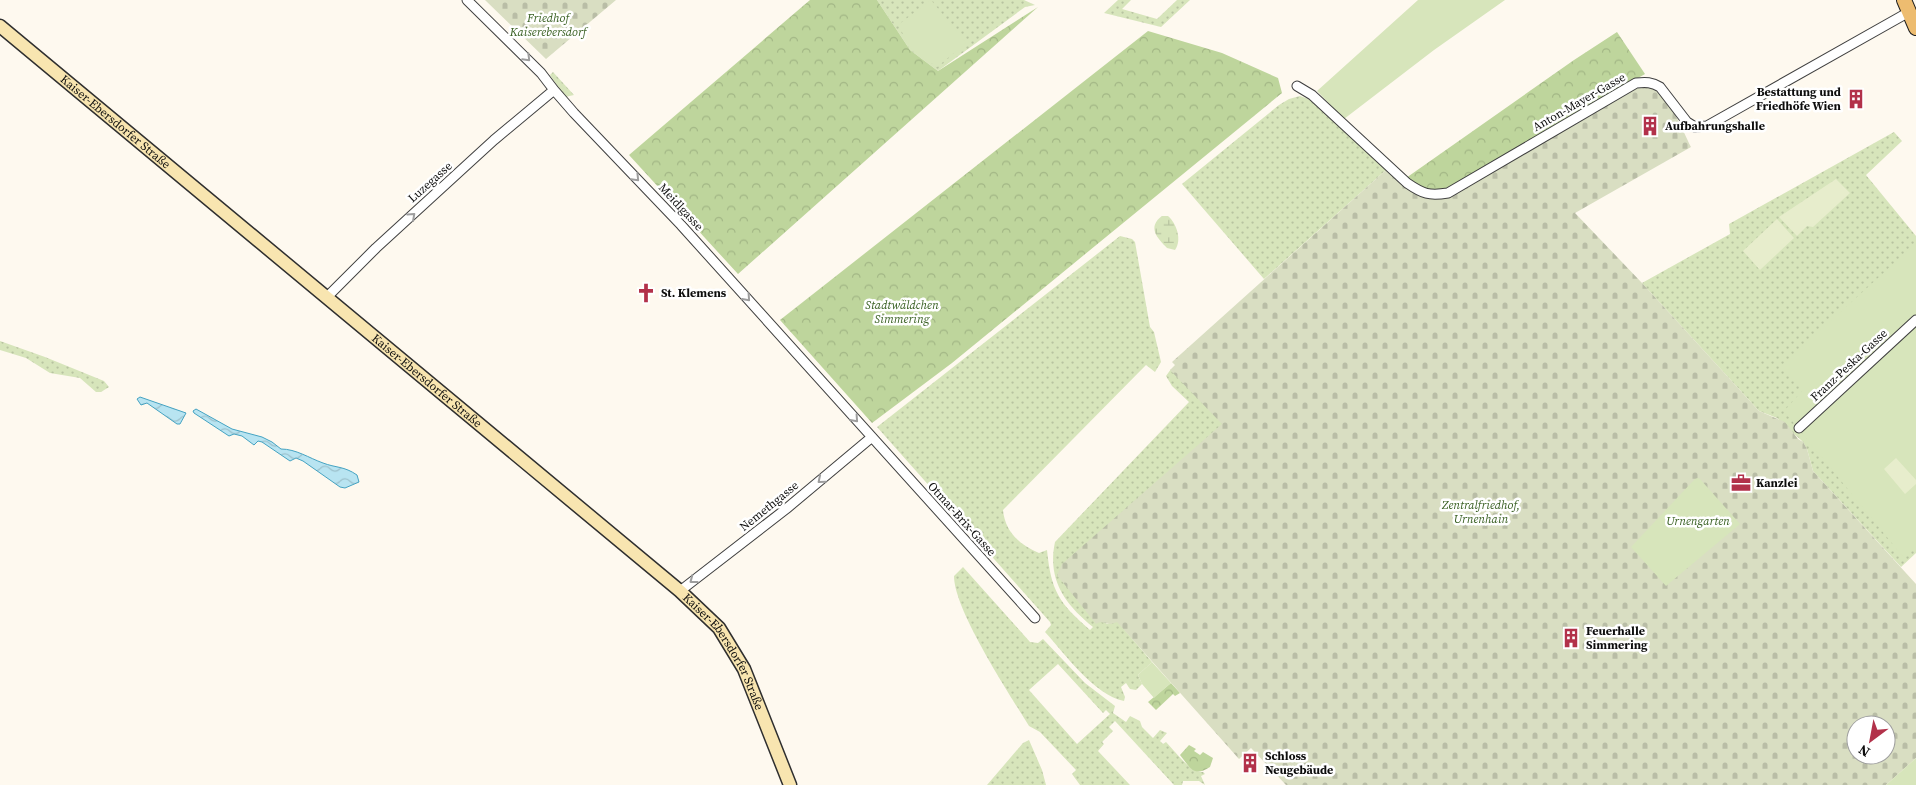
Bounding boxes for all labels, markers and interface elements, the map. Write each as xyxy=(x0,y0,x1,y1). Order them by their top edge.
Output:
park label: Friedhof Kaiserebersdorf xyxy=(509,10,589,40)
one-way arrow xyxy=(521,53,530,62)
street label: Anton-Mayer-Gasse xyxy=(1530,69,1628,135)
street label: Kaiser-Ebersdorfer Straße xyxy=(57,71,174,172)
place label: Bestattung und Friedhöfe Wien xyxy=(1756,84,1842,114)
building icon: Bestattung und Friedhöfe Wien xyxy=(1845,88,1867,110)
building icon: Aufbahrungshalle xyxy=(1639,115,1661,137)
place label: Aufbahrungshalle xyxy=(1665,118,1765,134)
street label: Luzegasse xyxy=(405,158,455,206)
one-way arrow xyxy=(630,173,639,182)
street label: Meidlgasse xyxy=(655,180,707,234)
one-way arrow xyxy=(406,212,415,221)
church icon: St. Klemens xyxy=(635,282,657,304)
place label: St. Klemens xyxy=(661,285,727,301)
one-way arrow xyxy=(741,292,750,301)
park label: Stadtwäldchen Simmering xyxy=(865,297,939,327)
street label: Franz-Peska-Gasse xyxy=(1807,325,1891,405)
street label: Kaiser-Ebersdorfer Straße xyxy=(368,330,485,431)
one-way arrow xyxy=(849,413,858,422)
office icon: Kanzlei xyxy=(1730,472,1752,494)
one-way arrow xyxy=(818,474,827,482)
place label: Kanzlei xyxy=(1756,475,1798,491)
street label: Nemethgasse xyxy=(736,477,802,535)
street label: Otmar-Brix-Gasse xyxy=(924,478,1000,560)
park label: Zentralfriedhof, Urnenhain xyxy=(1441,497,1520,527)
park label: Urnengarten xyxy=(1666,513,1730,529)
one-way arrow xyxy=(690,575,699,583)
street label: Kaiser-Ebersdorfer Straße xyxy=(679,590,767,712)
place label: Feuerhalle Simmering xyxy=(1586,623,1648,653)
building icon: Feuerhalle Simmering xyxy=(1560,627,1582,649)
north arrow xyxy=(1846,715,1896,765)
text: N xyxy=(1854,740,1874,762)
place label: Schloss Neugebäude xyxy=(1265,748,1333,778)
building icon: Schloss Neugebäude xyxy=(1239,752,1261,774)

